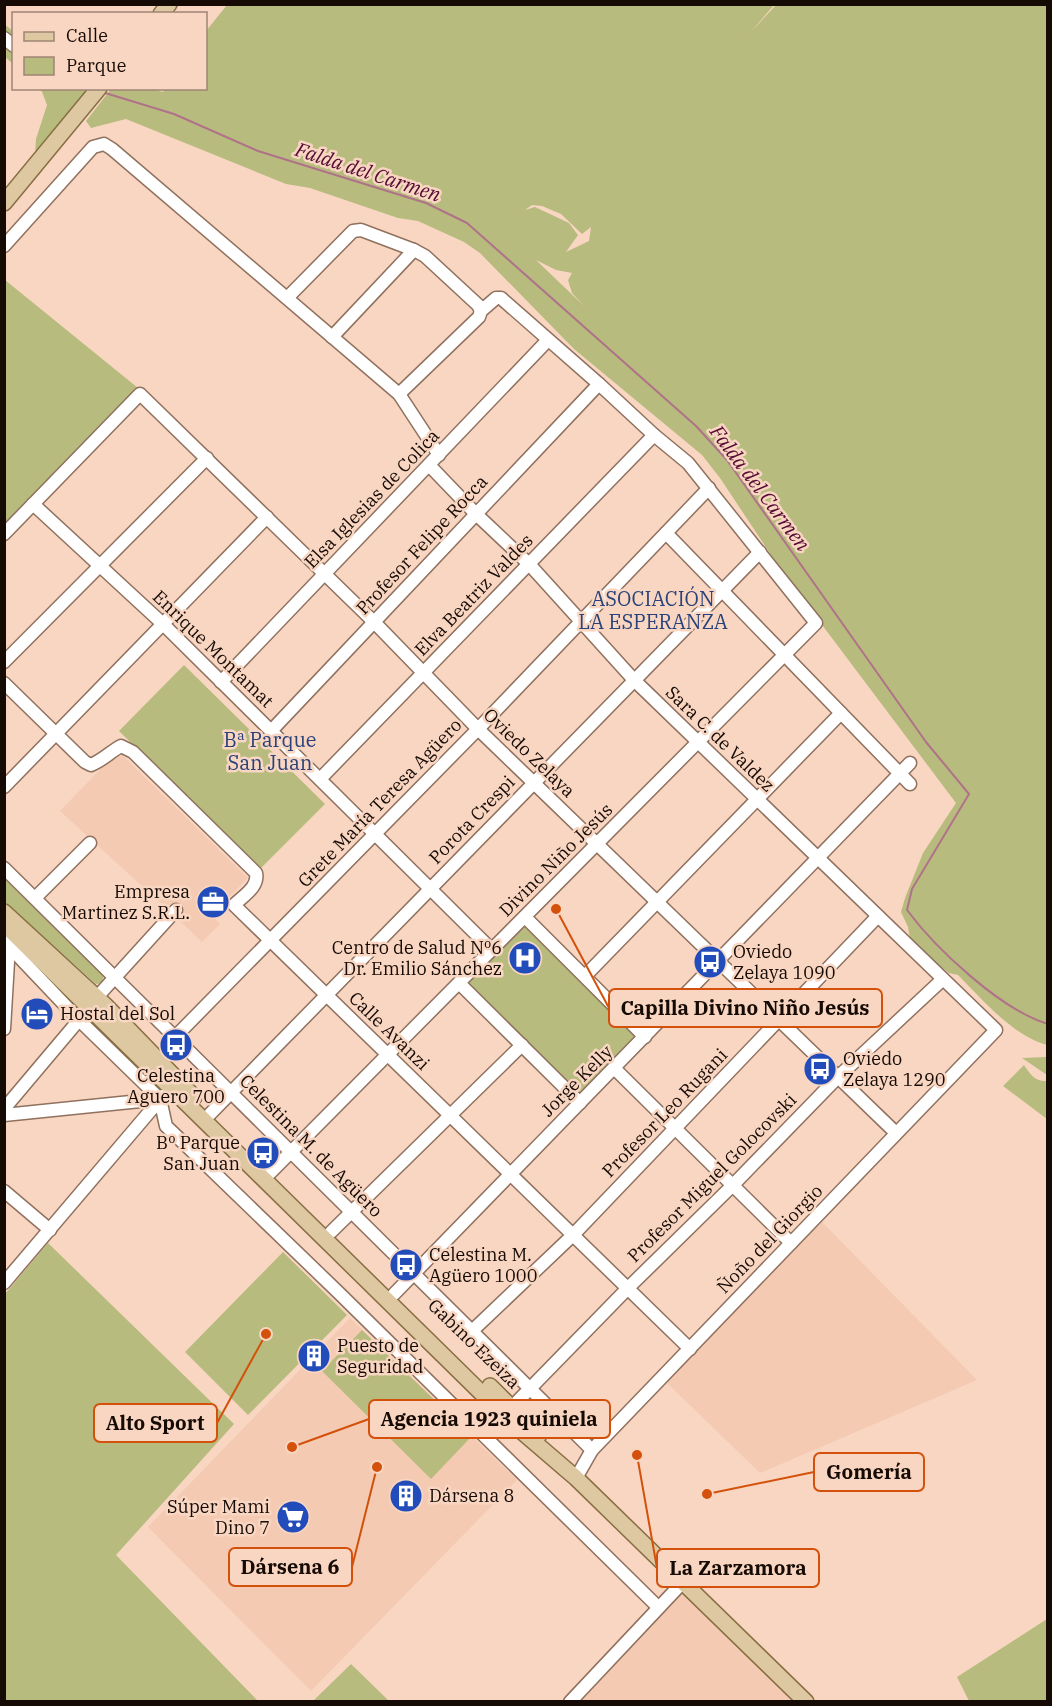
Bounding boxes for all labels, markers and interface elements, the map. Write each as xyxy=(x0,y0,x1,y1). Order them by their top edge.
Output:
legend xyxy=(12,12,207,90)
text: Calle xyxy=(66,24,108,47)
text: Parque xyxy=(66,54,126,77)
water label: Falda del Carmen xyxy=(291,135,445,208)
water label: Falda del Carmen xyxy=(704,418,817,557)
street label: Elsa Iglesias de Colica xyxy=(299,424,444,573)
street label: Profesor Felipe Rocca xyxy=(351,470,492,619)
street label: Elva Beatriz Valdes xyxy=(410,529,538,660)
street label: Enrique Montamat xyxy=(148,585,279,712)
district label: ASOCIACIÓN LA ESPERANZA xyxy=(578,585,728,635)
street label: Sara C. de Valdez xyxy=(661,681,780,797)
street label: Oviedo Zelaya xyxy=(479,703,580,802)
street label: Grete María Teresa Agüero xyxy=(293,713,466,892)
district label: Bª Parque San Juan xyxy=(224,726,317,776)
street label: Porota Crespi xyxy=(424,770,520,869)
street label: Divino Niño Jesús xyxy=(494,798,617,921)
place label: Empresa Martinez S.R.L. xyxy=(62,880,190,924)
office icon: Empresa Martinez S.R.L. xyxy=(195,884,231,920)
place label: Centro de Salud Nº6 Dr. Emilio Sánchez xyxy=(332,936,502,980)
hospital icon: Centro de Salud Nº6 Dr. Emilio Sánchez xyxy=(507,940,543,976)
place label: Oviedo Zelaya 1090 xyxy=(733,940,836,984)
bus stop icon: Oviedo Zelaya 1090 xyxy=(692,944,728,980)
street label: Calle Avanzi xyxy=(344,986,435,1075)
callout: Capilla Divino Niño Jesús xyxy=(609,989,882,1027)
text: Capilla Divino Niño Jesús xyxy=(621,994,869,1021)
hotel icon: Hostal del Sol xyxy=(19,996,55,1032)
place label: Hostal del Sol xyxy=(60,1002,175,1025)
bus stop icon: Celestina Aguero 700 xyxy=(158,1027,194,1063)
street label: Jorge Kelly xyxy=(536,1040,618,1121)
street label: Profesor Leo Rugani xyxy=(597,1043,732,1182)
place label: Oviedo Zelaya 1290 xyxy=(843,1047,946,1091)
bus stop icon: Oviedo Zelaya 1290 xyxy=(802,1051,838,1087)
place label: Celestina Aguero 700 xyxy=(127,1064,225,1108)
street label: Celestina M. de Agüero xyxy=(235,1069,388,1222)
street label: Profesor Miguel Golocovski xyxy=(622,1088,801,1267)
place label: Bº Parque San Juan xyxy=(156,1131,240,1175)
bus stop icon: Bº Parque San Juan xyxy=(245,1135,281,1171)
street label: Ñoño del Giorgio xyxy=(712,1179,827,1298)
place label: Celestina M. Agüero 1000 xyxy=(429,1243,537,1287)
bus stop icon: Celestina M. Agüero 1000 xyxy=(388,1247,424,1283)
street label: Gabino Ezeiza xyxy=(423,1294,526,1394)
place label: Puesto de Seguridad xyxy=(337,1334,424,1378)
building icon: Puesto de Seguridad xyxy=(296,1338,332,1374)
callout: Agencia 1923 quiniela xyxy=(369,1400,610,1438)
callout: Alto Sport xyxy=(94,1404,217,1442)
text: Agencia 1923 quiniela xyxy=(380,1405,598,1432)
text: Alto Sport xyxy=(106,1409,205,1436)
callout: Gomería xyxy=(814,1453,924,1491)
text: Gomería xyxy=(826,1458,912,1485)
building icon: Dársena 8 xyxy=(388,1478,424,1514)
place label: Dársena 8 xyxy=(429,1484,514,1507)
place label: Súper Mami Dino 7 xyxy=(167,1495,270,1539)
supermarket icon: Súper Mami Dino 7 xyxy=(275,1499,311,1535)
callout: Dársena 6 xyxy=(229,1548,352,1586)
callout: La Zarzamora xyxy=(657,1549,819,1587)
text: Dársena 6 xyxy=(240,1553,340,1580)
text: La Zarzamora xyxy=(669,1554,807,1581)

